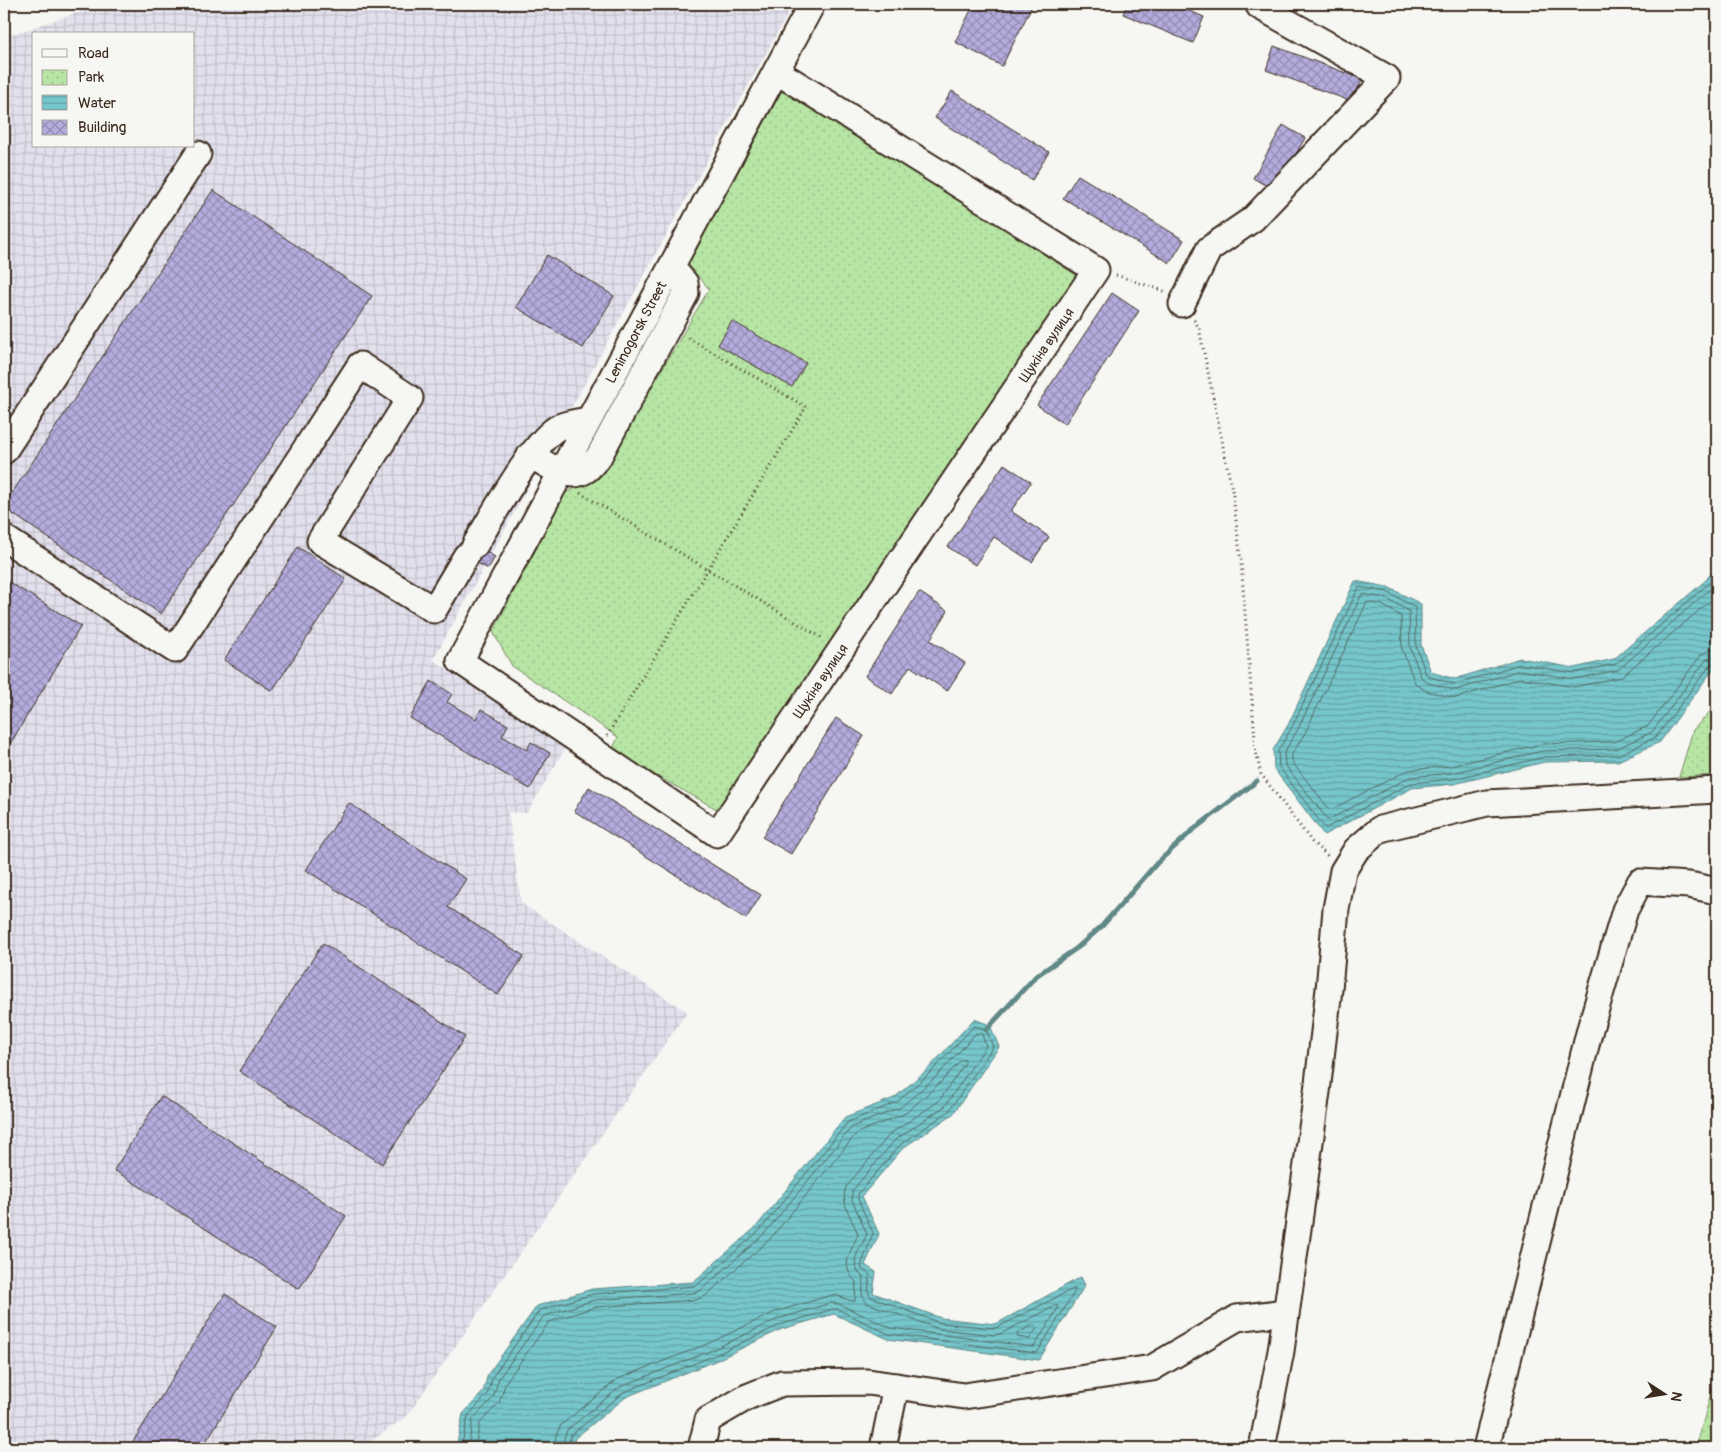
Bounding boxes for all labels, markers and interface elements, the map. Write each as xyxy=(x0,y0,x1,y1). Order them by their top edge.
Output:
legend xyxy=(32,32,195,148)
text: Road xyxy=(78,44,109,63)
text: Park xyxy=(78,68,105,87)
text: Water xyxy=(78,94,117,113)
text: Building xyxy=(78,118,126,137)
street label: Leninogorsk Street xyxy=(602,278,671,386)
street label: Щукіна вулиця xyxy=(1015,305,1078,386)
street label: Щукіна вулиця xyxy=(789,641,852,722)
north arrow xyxy=(1638,1370,1688,1420)
text: N xyxy=(1667,1390,1686,1403)

